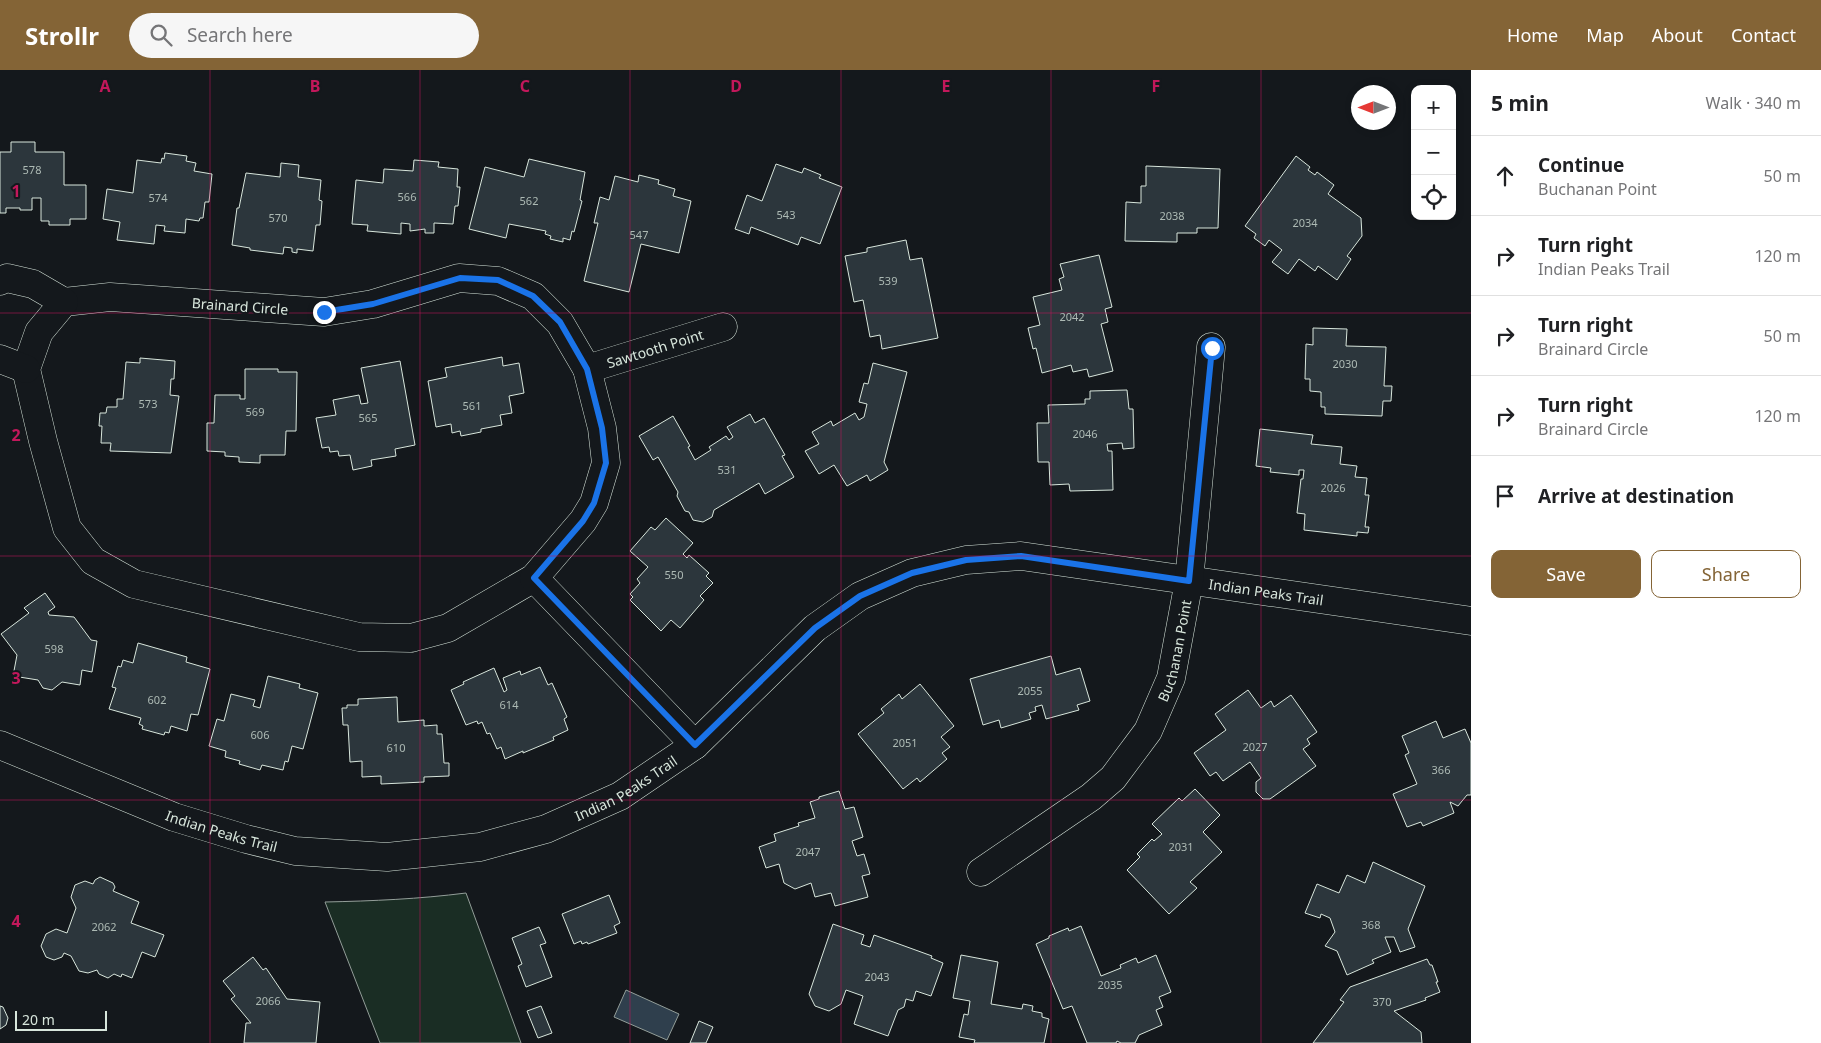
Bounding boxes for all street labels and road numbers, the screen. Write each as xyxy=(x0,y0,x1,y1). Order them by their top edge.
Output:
street label: Brainard Circle xyxy=(191,293,289,319)
street label: Sawtooth Point xyxy=(604,324,706,372)
street label: Indian Peaks Trail xyxy=(1208,574,1325,609)
street label: Buchanan Point xyxy=(1152,598,1195,704)
street label: Indian Peaks Trail xyxy=(571,751,680,825)
street label: Indian Peaks Trail xyxy=(163,805,280,856)

